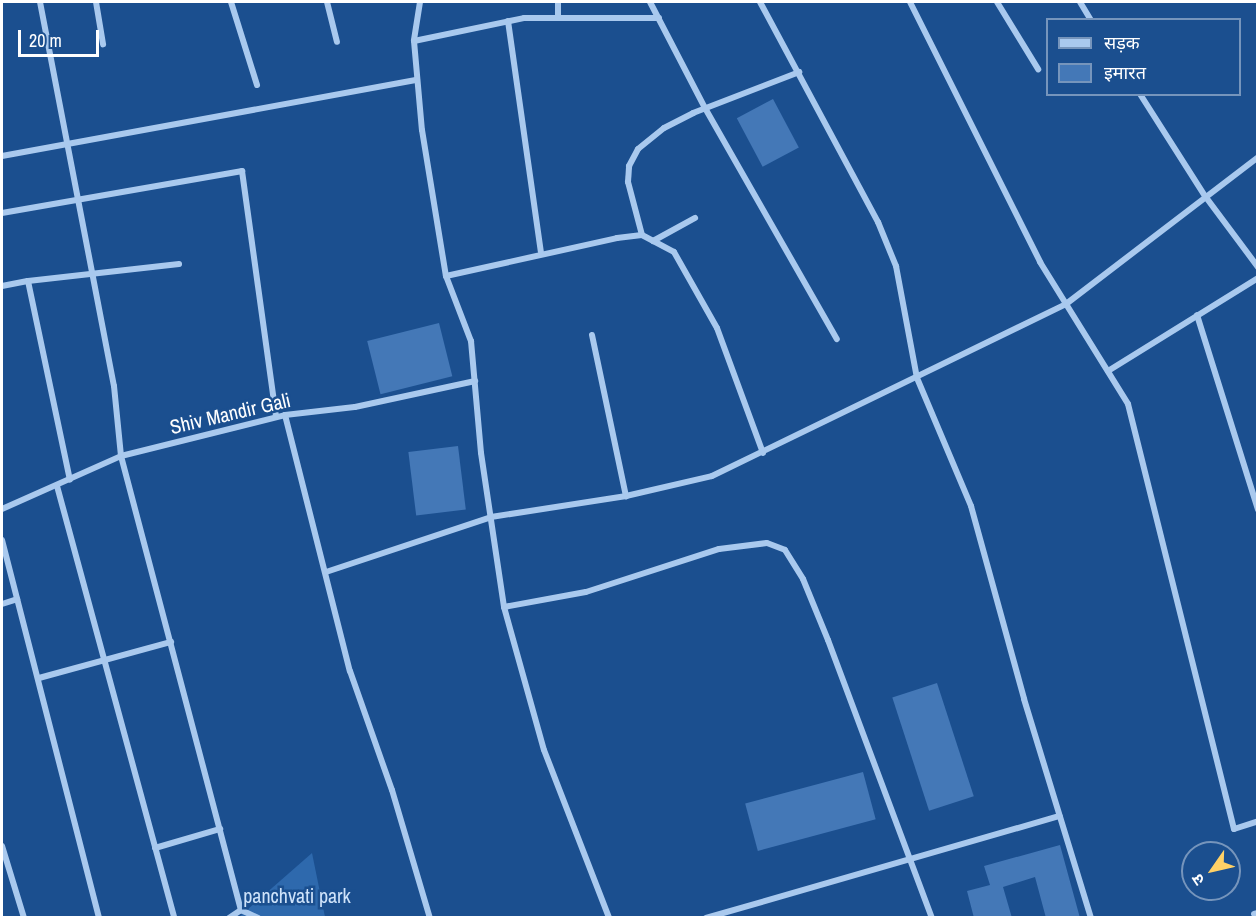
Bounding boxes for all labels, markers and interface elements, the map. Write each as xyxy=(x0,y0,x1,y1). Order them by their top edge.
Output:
scale bar xyxy=(21,18,102,56)
legend xyxy=(1046,18,1241,96)
text: 20 m xyxy=(29,28,62,53)
text: सड़क xyxy=(1104,30,1140,55)
text: इमारत xyxy=(1104,60,1146,85)
street label: Shiv Mandir Gali xyxy=(167,387,293,439)
north arrow xyxy=(1181,841,1241,901)
text: उ xyxy=(1186,870,1209,890)
park label: panchvati park xyxy=(243,883,351,907)

